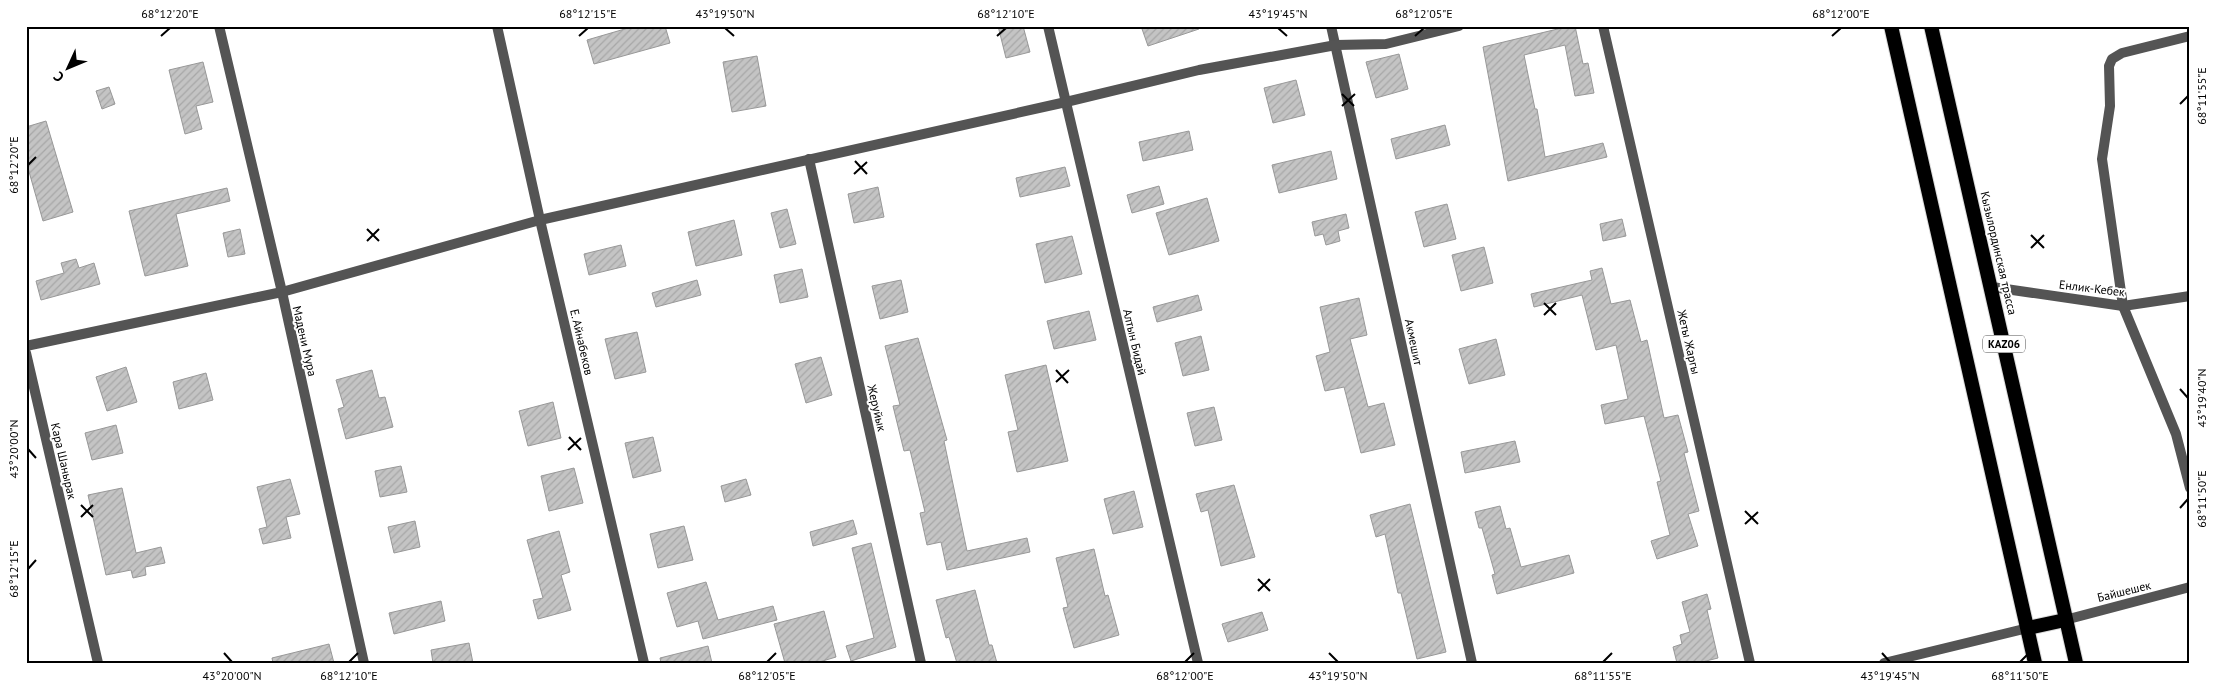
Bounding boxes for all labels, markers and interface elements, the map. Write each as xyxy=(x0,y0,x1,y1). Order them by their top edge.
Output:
text: 68°12'20"E xyxy=(141,6,199,21)
text: 68°12'15"E xyxy=(559,6,617,21)
text: 43°19'50"N xyxy=(695,6,755,21)
text: 68°12'10"E xyxy=(977,6,1035,21)
text: 43°19'45"N xyxy=(1248,6,1308,21)
text: 68°12'05"E xyxy=(1395,6,1453,21)
text: 68°12'00"E xyxy=(1812,6,1870,21)
north arrow xyxy=(42,42,92,92)
text: 68°11'55"E xyxy=(2194,67,2209,125)
text: С xyxy=(49,68,68,86)
text: 68°12'20"E xyxy=(6,136,21,194)
street label: Кызылординская трасса xyxy=(1977,190,2021,316)
street label: Енлик-Кебек xyxy=(2058,277,2126,300)
street label: Мадени Мура xyxy=(290,304,320,378)
street label: Е. Айнабеков xyxy=(567,307,597,377)
street label: Алтын Бидай xyxy=(1120,307,1150,377)
street label: Жеты Жаргы xyxy=(1674,307,1704,376)
street label: Акмешит xyxy=(1402,318,1426,367)
road number: KАZ06 xyxy=(1983,336,2025,352)
text: 43°19'40"N xyxy=(2194,368,2209,428)
street label: Жеруйык xyxy=(864,382,890,433)
text: 43°20'00"N xyxy=(6,419,21,479)
street label: Кара Шанырак xyxy=(48,421,80,501)
text: 68°11'50"E xyxy=(2194,470,2209,528)
text: 68°12'15"E xyxy=(6,540,21,598)
street label: Байшешек xyxy=(2096,577,2153,605)
text: 43°20'00"N xyxy=(202,668,262,683)
text: 68°12'10"E xyxy=(320,668,378,683)
text: 68°12'05"E xyxy=(738,668,796,683)
text: 68°12'00"E xyxy=(1156,668,1214,683)
text: 43°19'50"N xyxy=(1308,668,1368,683)
text: 68°11'55"E xyxy=(1574,668,1632,683)
text: 43°19'45"N xyxy=(1860,668,1920,683)
text: 68°11'50"E xyxy=(1991,668,2049,683)

